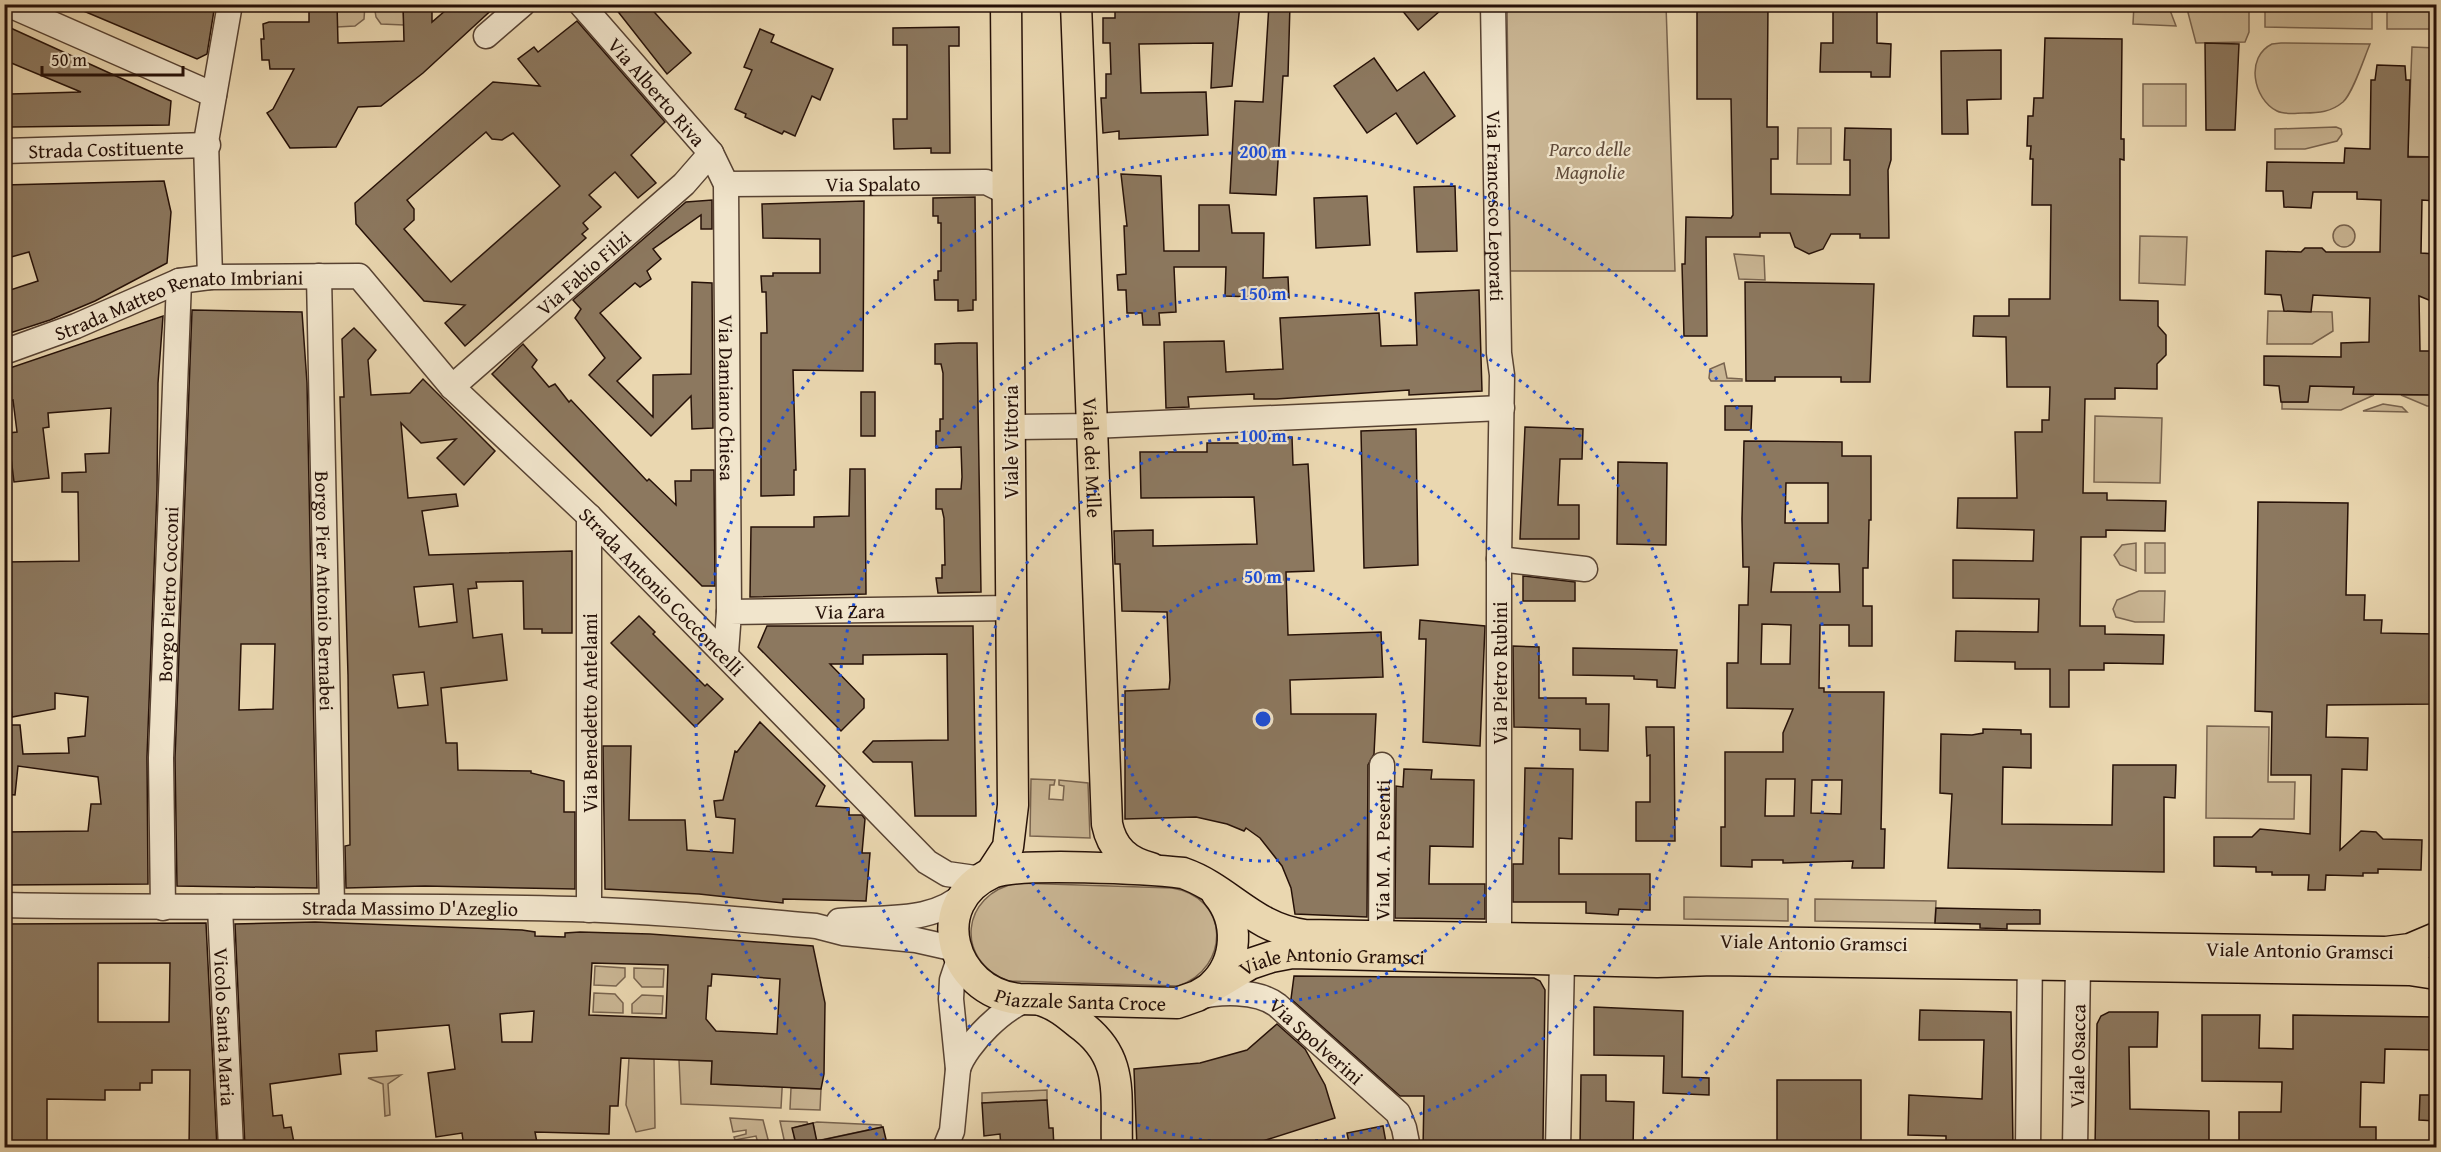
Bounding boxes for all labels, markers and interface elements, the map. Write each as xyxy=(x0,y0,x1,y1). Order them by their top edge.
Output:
street label: Via Alberto Riva xyxy=(602,31,713,153)
scale bar xyxy=(42,39,183,77)
text: 50 m xyxy=(51,46,87,73)
street label: Via Francesco Leporati xyxy=(1480,110,1513,302)
street label: Strada Costituente xyxy=(28,131,184,165)
park label: Parco delle Magnolie xyxy=(1548,134,1631,186)
text: 200 m xyxy=(1239,138,1287,165)
street label: Via Spalato xyxy=(825,168,921,198)
street label: Via Fabio Filzi xyxy=(529,223,637,322)
street label: Strada Matteo Renato Imbriani xyxy=(50,262,304,347)
text: 150 m xyxy=(1239,280,1287,307)
street label: Via Damiano Chiesa xyxy=(712,315,743,481)
street label: Viale Vittoria xyxy=(996,384,1025,499)
street label: Viale dei Mille xyxy=(1076,397,1110,518)
text: 100 m xyxy=(1239,422,1287,449)
street label: Borgo Pier Antonio Bernabei xyxy=(309,471,342,712)
street label: Strada Antonio Cocconcelli xyxy=(573,500,752,682)
street label: Borgo Pietro Cocconi xyxy=(149,505,185,682)
text: 50 m xyxy=(1244,563,1283,590)
street label: Via Zara xyxy=(815,595,886,625)
street label: Via Pietro Rubini xyxy=(1485,601,1514,745)
street label: Via Benedetto Antelami xyxy=(575,613,604,813)
centre of rings xyxy=(1253,709,1273,729)
street label: Via M. A. Pesenti xyxy=(1367,779,1396,921)
street label: Strada Massimo D'Azeglio xyxy=(302,892,518,922)
street label: Viale Antonio Gramsci xyxy=(1720,926,1908,958)
street label: Viale Antonio Gramsci xyxy=(2206,934,2394,966)
street label: Viale Antonio Gramsci xyxy=(1233,938,1426,982)
street label: Vicolo Santa Maria xyxy=(207,947,244,1107)
street label: Piazzale Santa Croce xyxy=(991,980,1166,1017)
street label: Via Spolverini xyxy=(1263,990,1371,1091)
street label: Viale Osacca xyxy=(2061,1003,2092,1108)

